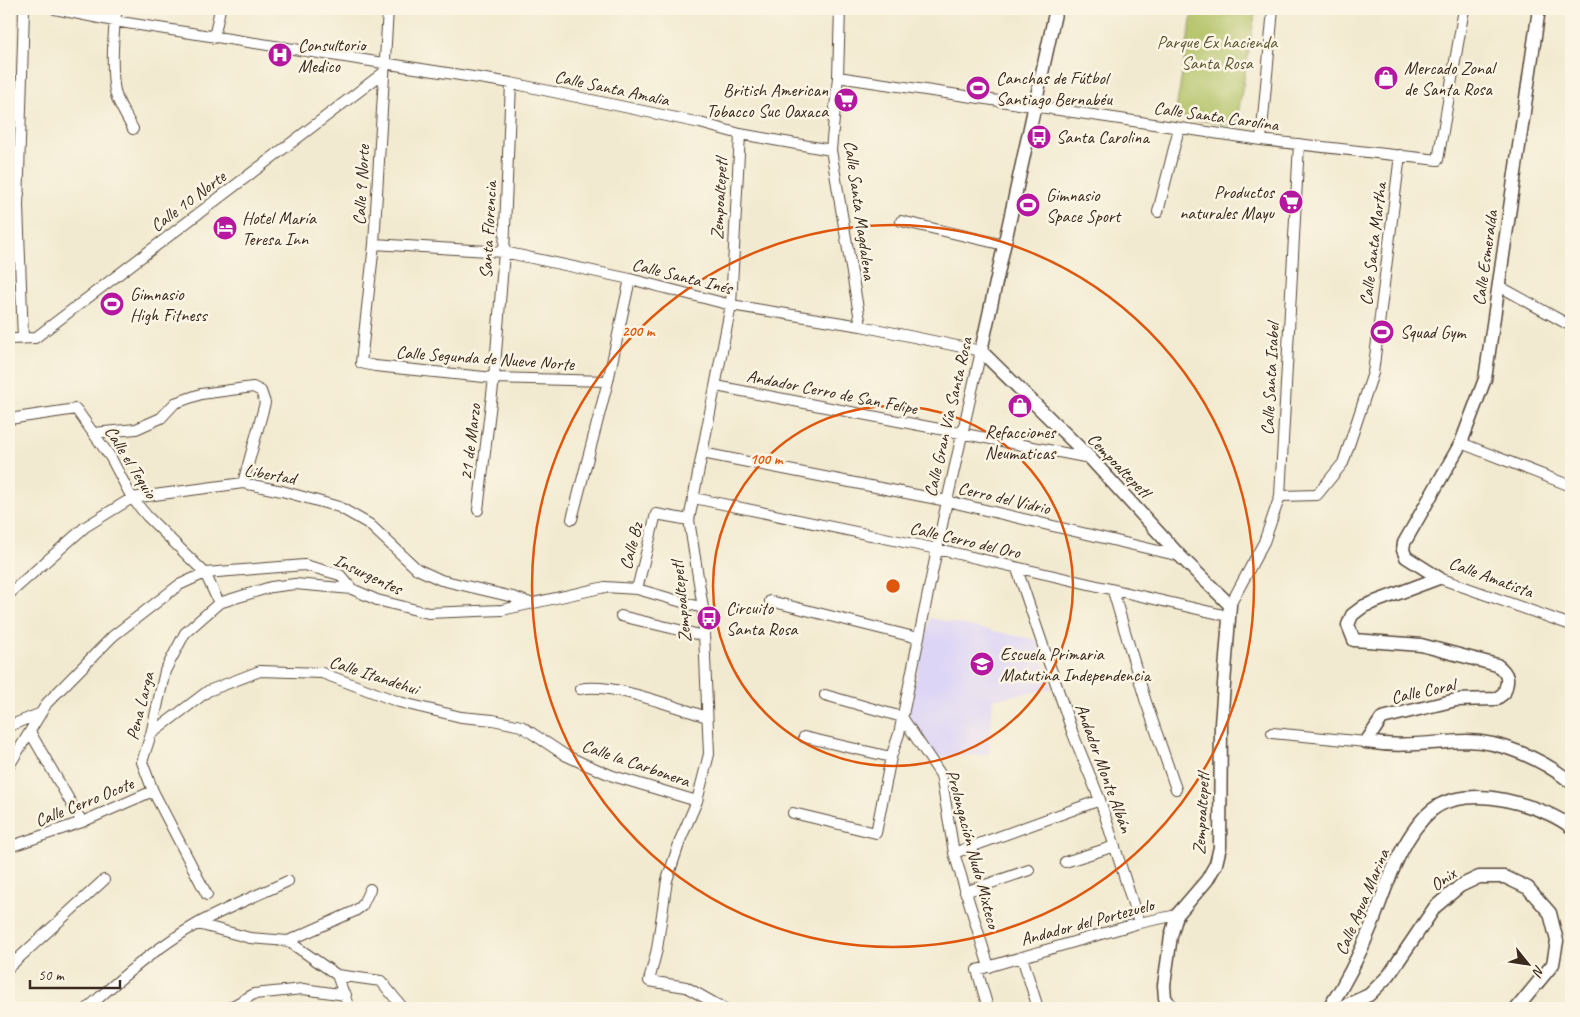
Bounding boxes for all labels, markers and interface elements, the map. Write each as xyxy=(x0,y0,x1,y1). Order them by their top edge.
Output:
park label: Parque Ex hacienda Santa Rosa xyxy=(1157,31,1278,74)
place label: Consultorio Medico xyxy=(298,34,367,77)
hospital icon: Consultorio Medico xyxy=(267,42,293,68)
place label: Mercado Zonal de Santa Rosa xyxy=(1404,57,1497,100)
street label: Calle Santa Amalia xyxy=(553,65,672,111)
shop icon: Mercado Zonal de Santa Rosa xyxy=(1373,65,1399,91)
place label: Canchas de Fútbol Santiago Bernabéu xyxy=(996,67,1113,110)
sports icon: Canchas de Fútbol Santiago Bernabéu xyxy=(965,75,991,101)
place label: British American Tobacco Suc Oaxaca xyxy=(706,79,829,122)
supermarket icon: British American Tobacco Suc Oaxaca xyxy=(833,87,859,113)
street label: Calle Santa Carolina xyxy=(1152,96,1281,136)
bus stop icon: Santa Carolina xyxy=(1026,124,1052,150)
place label: Santa Carolina xyxy=(1056,126,1150,148)
street label: Calle Santa Magdalena xyxy=(839,139,881,283)
street label: Calle 9 Norte xyxy=(348,143,374,226)
street label: Zempoaltepetl xyxy=(706,155,732,240)
street label: Calle 10 Norte xyxy=(146,165,231,236)
street label: Santa Florencia xyxy=(474,179,502,279)
street label: Calle Santa Martha xyxy=(1355,180,1392,307)
place label: Productos naturales Mayu xyxy=(1179,181,1276,224)
place label: Gimnasio Space Sport xyxy=(1046,184,1122,227)
supermarket icon: Productos naturales Mayu xyxy=(1278,189,1304,215)
sports icon: Gimnasio Space Sport xyxy=(1015,192,1041,218)
place label: Hotel María Teresa Inn xyxy=(242,207,317,250)
street label: Calle Esmeralda xyxy=(1467,207,1503,307)
hotel icon: Hotel María Teresa Inn xyxy=(212,215,238,241)
street label: Calle Santa Inés xyxy=(630,253,736,300)
place label: Gimnasio High Fitness xyxy=(130,283,208,326)
sports icon: Gimnasio High Fitness xyxy=(99,291,125,317)
street label: Calle Santa Isabel xyxy=(1256,319,1284,436)
sports icon: Squad Gym xyxy=(1369,319,1395,345)
place label: Squad Gym xyxy=(1400,321,1467,343)
text: 200 m xyxy=(622,322,656,341)
street label: Calle Gran Vía Santa Rosa xyxy=(919,333,977,499)
street label: Calle Segunda de Nueve Norte xyxy=(395,341,576,375)
street label: Andador Cerro de San Felipe xyxy=(745,365,920,420)
shop icon: Refacciones Neumaticas xyxy=(1007,393,1033,419)
street label: 21 de Marzo xyxy=(454,401,486,481)
place label: Refacciones Neumaticas xyxy=(985,421,1057,464)
street label: Calle el Tequio xyxy=(100,422,163,504)
street label: Cempoaltepetl xyxy=(1083,428,1157,504)
text: 100 m xyxy=(750,450,784,469)
street label: Libertad xyxy=(243,459,300,490)
street label: Cerro del Vidrio xyxy=(956,477,1054,520)
street label: Calle Cerro del Oro xyxy=(908,517,1024,564)
street label: Calle Bz xyxy=(614,519,648,572)
street label: Insurgentes xyxy=(330,549,407,600)
street label: Calle Amatista xyxy=(1446,552,1538,603)
street label: Zempoaltepetl xyxy=(665,557,696,644)
centre of rings xyxy=(884,577,902,595)
place label: Circuito Santa Rosa xyxy=(726,597,799,640)
bus stop icon: Circuito Santa Rosa xyxy=(696,605,722,631)
place label: Escuela Primaria Matutina Independencia xyxy=(1000,643,1152,686)
street label: Calle Itandehui xyxy=(327,650,424,701)
school or university icon: Escuela Primaria Matutina Independencia xyxy=(969,651,995,677)
street label: Pena Larga xyxy=(121,669,159,742)
street label: Calle Coral xyxy=(1389,673,1460,709)
street label: Andador Monte Albán xyxy=(1070,701,1138,836)
street label: Calle la Carbonera xyxy=(579,734,694,792)
street label: Prolongación Nudo Mixteco xyxy=(941,767,1005,932)
street label: Zempoaltepetl xyxy=(1188,770,1214,855)
street label: Calle Cerro Ocote xyxy=(32,772,138,832)
street label: Calle Agua Marina xyxy=(1330,845,1395,958)
street label: Onix xyxy=(1426,861,1462,896)
street label: Andador del Portezuelo xyxy=(1018,893,1157,950)
north arrow xyxy=(1502,940,1552,990)
scale bar xyxy=(30,957,120,989)
text: N xyxy=(1528,962,1548,980)
text: 50 m xyxy=(38,966,65,985)

